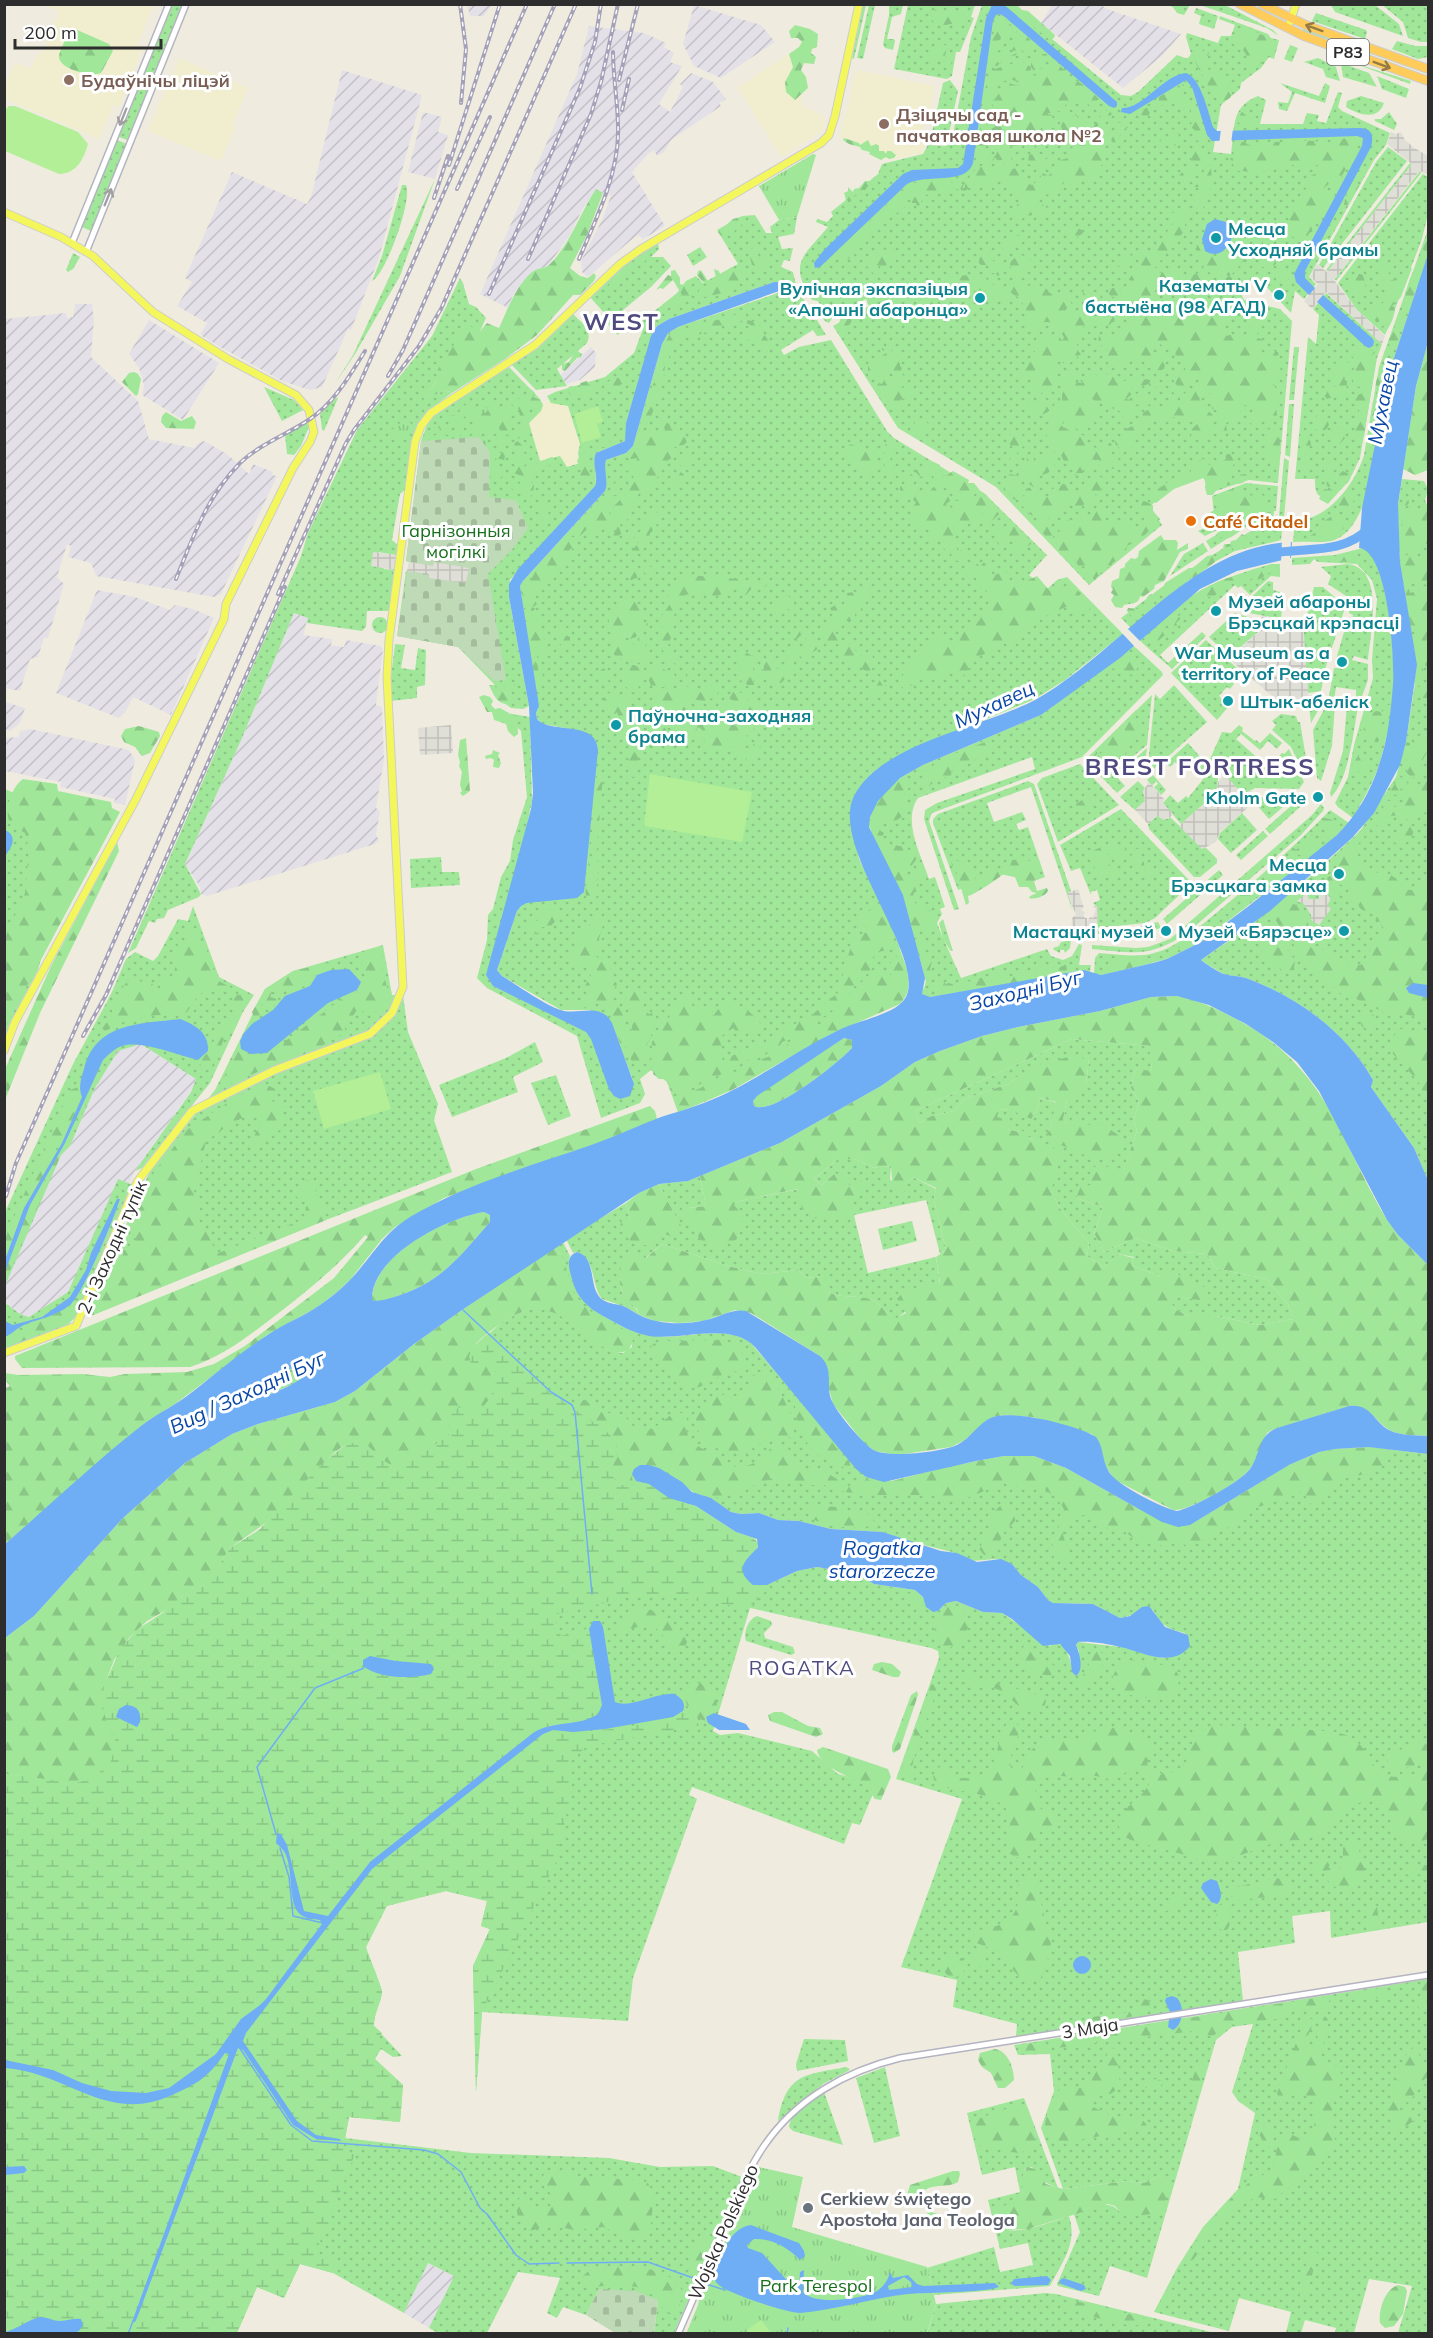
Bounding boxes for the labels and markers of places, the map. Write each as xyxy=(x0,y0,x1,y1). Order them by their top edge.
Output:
place label: Будаўнічы ліцэй xyxy=(81,69,230,92)
marker: Будаўнічы ліцэй xyxy=(62,73,76,87)
place label: Дзіцячы сад - пачатковая школа №2 xyxy=(896,103,1102,147)
marker: Дзіцячы сад - пачатковая школа №2 xyxy=(877,117,891,131)
place label: Месца Усходняй брамы xyxy=(1227,217,1379,261)
marker: Месца Усходняй брамы xyxy=(1209,231,1223,245)
place label: Казематы V бастыёна (98 АГАД) xyxy=(1085,274,1268,318)
place label: Вулічная экспазіцыя «Апошні абаронца» xyxy=(780,277,968,321)
marker: Казематы V бастыёна (98 АГАД) xyxy=(1272,288,1286,302)
marker: Вулічная экспазіцыя «Апошні абаронца» xyxy=(973,291,987,305)
place label: Café Citadel xyxy=(1203,510,1308,533)
marker: Café Citadel xyxy=(1184,514,1198,528)
place label: Музей абароны Брэсцкай крэпасці xyxy=(1228,590,1400,634)
marker: Музей абароны Брэсцкай крэпасці xyxy=(1209,604,1223,618)
place label: War Museum as a territory of Peace xyxy=(1174,641,1330,685)
marker: War Museum as a territory of Peace xyxy=(1335,655,1349,669)
place label: Штык-абеліск xyxy=(1240,690,1369,713)
marker: Штык-абеліск xyxy=(1221,694,1235,708)
place label: Паўночна-заходняя брама xyxy=(628,704,811,748)
marker: Паўночна-заходняя брама xyxy=(609,718,623,732)
place label: Kholm Gate xyxy=(1206,786,1306,809)
marker: Kholm Gate xyxy=(1311,790,1325,804)
place label: Месца Брэсцкага замка xyxy=(1171,853,1327,897)
marker: Месца Брэсцкага замка xyxy=(1332,867,1346,881)
place label: Мастацкі музей xyxy=(1013,920,1154,943)
place label: Музей «Бярэсце» xyxy=(1178,920,1332,943)
marker: Мастацкі музей xyxy=(1159,924,1173,938)
marker: Музей «Бярэсце» xyxy=(1337,924,1351,938)
place label: Cerkiew świętego Apostoła Jana Teologa xyxy=(820,2187,1015,2231)
marker: Cerkiew świętego Apostoła Jana Teologa xyxy=(801,2201,815,2215)

